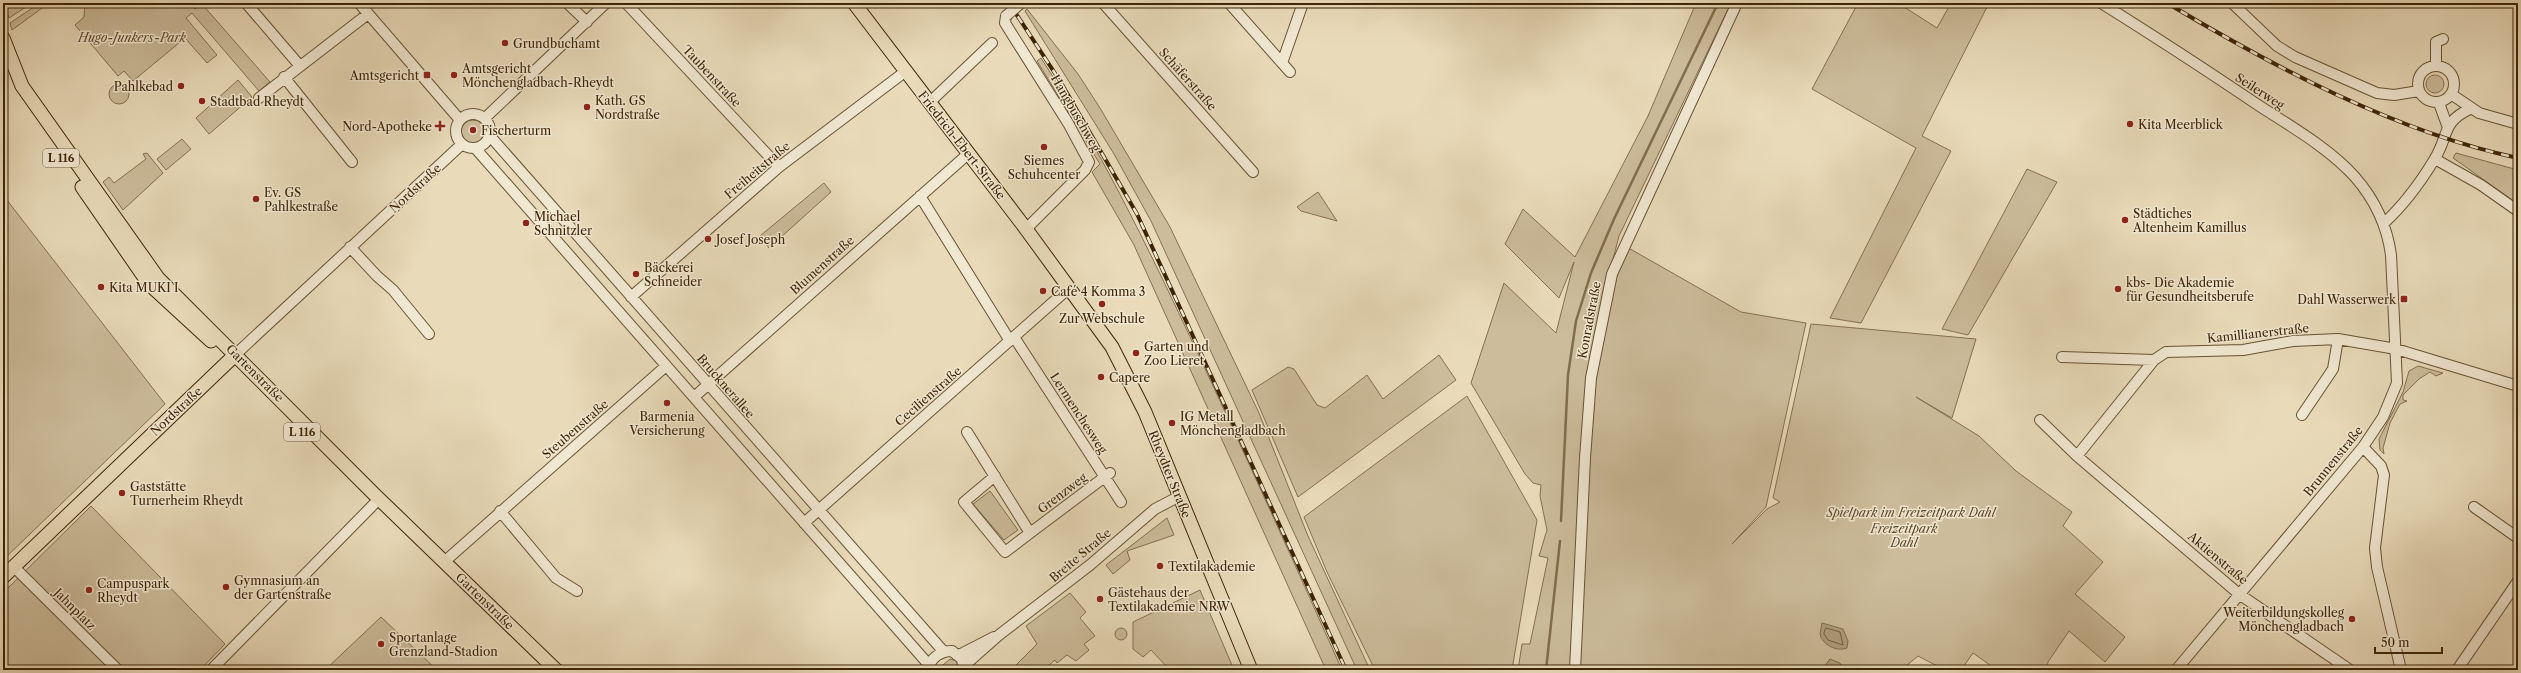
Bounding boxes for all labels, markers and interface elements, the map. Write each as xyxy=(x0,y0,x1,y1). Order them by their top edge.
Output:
park label: Hugo-Junkers-Park xyxy=(77,30,187,45)
place label: Grundbuchamt xyxy=(513,36,601,51)
marker: Grundbuchamt xyxy=(500,38,510,48)
street label: Taubenstraße xyxy=(680,42,745,110)
street label: Schäferstraße xyxy=(1156,45,1220,114)
place label: Amtsgericht Mönchengladbach-Rheydt xyxy=(461,61,614,90)
place label: Amtsgericht xyxy=(349,68,420,83)
marker: Amtsgericht xyxy=(422,70,432,80)
marker: Amtsgericht Mönchengladbach-Rheydt xyxy=(449,70,459,80)
street label: Seilerweg xyxy=(2233,70,2288,113)
street label: Hangbuschweg xyxy=(1048,72,1104,155)
place label: Pahlkebad xyxy=(114,79,174,94)
marker: Pahlkebad xyxy=(176,81,186,91)
street label: Friedrich-Ebert-Straße xyxy=(915,88,1009,202)
place label: Kath. GS Nordstraße xyxy=(595,93,660,122)
place label: Stadtbad Rheydt xyxy=(210,94,305,109)
marker: Stadtbad Rheydt xyxy=(197,96,207,106)
marker: Kath. GS Nordstraße xyxy=(582,102,592,112)
place label: Kita Meerblick xyxy=(2138,117,2224,132)
place label: Nord-Apotheke xyxy=(342,119,432,134)
marker: Kita Meerblick xyxy=(2125,119,2135,129)
marker: Nord-Apotheke xyxy=(435,121,445,131)
place label: Fischerturm xyxy=(481,123,551,138)
marker: Fischerturm xyxy=(468,125,478,135)
street label: Freiheitstraße xyxy=(721,138,793,202)
marker: Siemes Schuhcenter xyxy=(1039,142,1049,152)
road number: L 116 xyxy=(43,149,79,167)
place label: Siemes Schuhcenter xyxy=(1008,153,1080,182)
street label: Nordstraße xyxy=(386,160,444,216)
place label: Ev. GS Pahlkestraße xyxy=(264,185,338,214)
marker: Ev. GS Pahlkestraße xyxy=(251,194,261,204)
place label: Städtiches Altenheim Kamillus xyxy=(2132,206,2246,235)
place label: Michael Schnitzler xyxy=(534,209,592,238)
marker: Städtiches Altenheim Kamillus xyxy=(2120,215,2130,225)
marker: Michael Schnitzler xyxy=(521,218,531,228)
place label: Josef Joseph xyxy=(714,232,786,247)
street label: Blumenstraße xyxy=(787,232,857,297)
marker: Josef Joseph xyxy=(703,234,713,244)
place label: Bäckerei Schneider xyxy=(644,260,702,289)
marker: Bäckerei Schneider xyxy=(631,269,641,279)
place label: kbs- Die Akademie für Gesundheitsberufe xyxy=(2126,275,2254,304)
place label: Kita MUKI I xyxy=(109,280,179,295)
street label: Konradstraße xyxy=(1574,280,1604,360)
marker: Kita MUKI I xyxy=(96,282,106,292)
place label: Café 4 Komma 3 xyxy=(1051,284,1145,299)
marker: kbs- Die Akademie für Gesundheitsberufe xyxy=(2113,284,2123,294)
marker: Café 4 Komma 3 xyxy=(1038,286,1048,296)
place label: Dahl Wasserwerk xyxy=(2297,292,2397,307)
marker: Dahl Wasserwerk xyxy=(2399,294,2409,304)
marker: Zur Webschule xyxy=(1097,299,1107,309)
place label: Zur Webschule xyxy=(1059,311,1145,326)
street label: Kamillianerstraße xyxy=(2206,320,2310,346)
place label: Garten und Zoo Lieret xyxy=(1144,339,1210,368)
street label: Gartenstraße xyxy=(223,341,287,405)
marker: Garten und Zoo Lieret xyxy=(1131,348,1141,358)
street label: Brucknerallee xyxy=(694,351,758,421)
street label: Cecilienstraße xyxy=(892,363,965,429)
street label: Lermenchesweg xyxy=(1047,370,1111,457)
place label: Capere xyxy=(1109,370,1151,385)
marker: Capere xyxy=(1096,372,1106,382)
street label: Nordstraße xyxy=(147,383,205,439)
street label: Steubenstraße xyxy=(539,396,611,462)
marker: Barmenia Versicherung xyxy=(662,398,672,408)
place label: Barmenia Versicherung xyxy=(628,409,705,438)
place label: IG Metall Mönchengladbach xyxy=(1180,409,1286,438)
marker: IG Metall Mönchengladbach xyxy=(1167,418,1177,428)
road number: L 116 xyxy=(284,423,320,441)
street label: Brunnenstraße xyxy=(2300,423,2366,499)
street label: Rheydter Straße xyxy=(1146,428,1195,520)
street label: Grenzweg xyxy=(1034,469,1090,516)
place label: Gaststätte Turnerheim Rheydt xyxy=(130,479,244,508)
marker: Gaststätte Turnerheim Rheydt xyxy=(117,488,127,498)
park label: Spielpark im Freizeitpark Dahl xyxy=(1825,505,1997,520)
park label: Freizeitpark Dahl xyxy=(1870,521,1938,550)
street label: Breite Straße xyxy=(1046,525,1114,585)
street label: Aktienstraße xyxy=(2184,528,2251,588)
place label: Textilakademie xyxy=(1168,559,1256,574)
marker: Textilakademie xyxy=(1155,561,1165,571)
street label: Gartenstraße xyxy=(453,569,517,633)
place label: Gymnasium an der Gartenstraße xyxy=(234,573,332,602)
place label: Campuspark Rheydt xyxy=(97,576,171,605)
marker: Gymnasium an der Gartenstraße xyxy=(221,582,231,592)
street label: Jahnplatz xyxy=(49,583,99,633)
marker: Campuspark Rheydt xyxy=(84,585,94,595)
place label: Gästehaus der Textilakademie NRW xyxy=(1108,585,1231,614)
marker: Gästehaus der Textilakademie NRW xyxy=(1095,594,1105,604)
place label: Weiterbildungskolleg Mönchengladbach xyxy=(2222,605,2345,634)
marker: Weiterbildungskolleg Mönchengladbach xyxy=(2347,614,2357,624)
scale bar xyxy=(2375,629,2442,655)
place label: Sportanlage Grenzland-Stadion xyxy=(389,630,498,659)
text: 50 m xyxy=(2381,635,2410,650)
marker: Sportanlage Grenzland-Stadion xyxy=(376,639,386,649)

